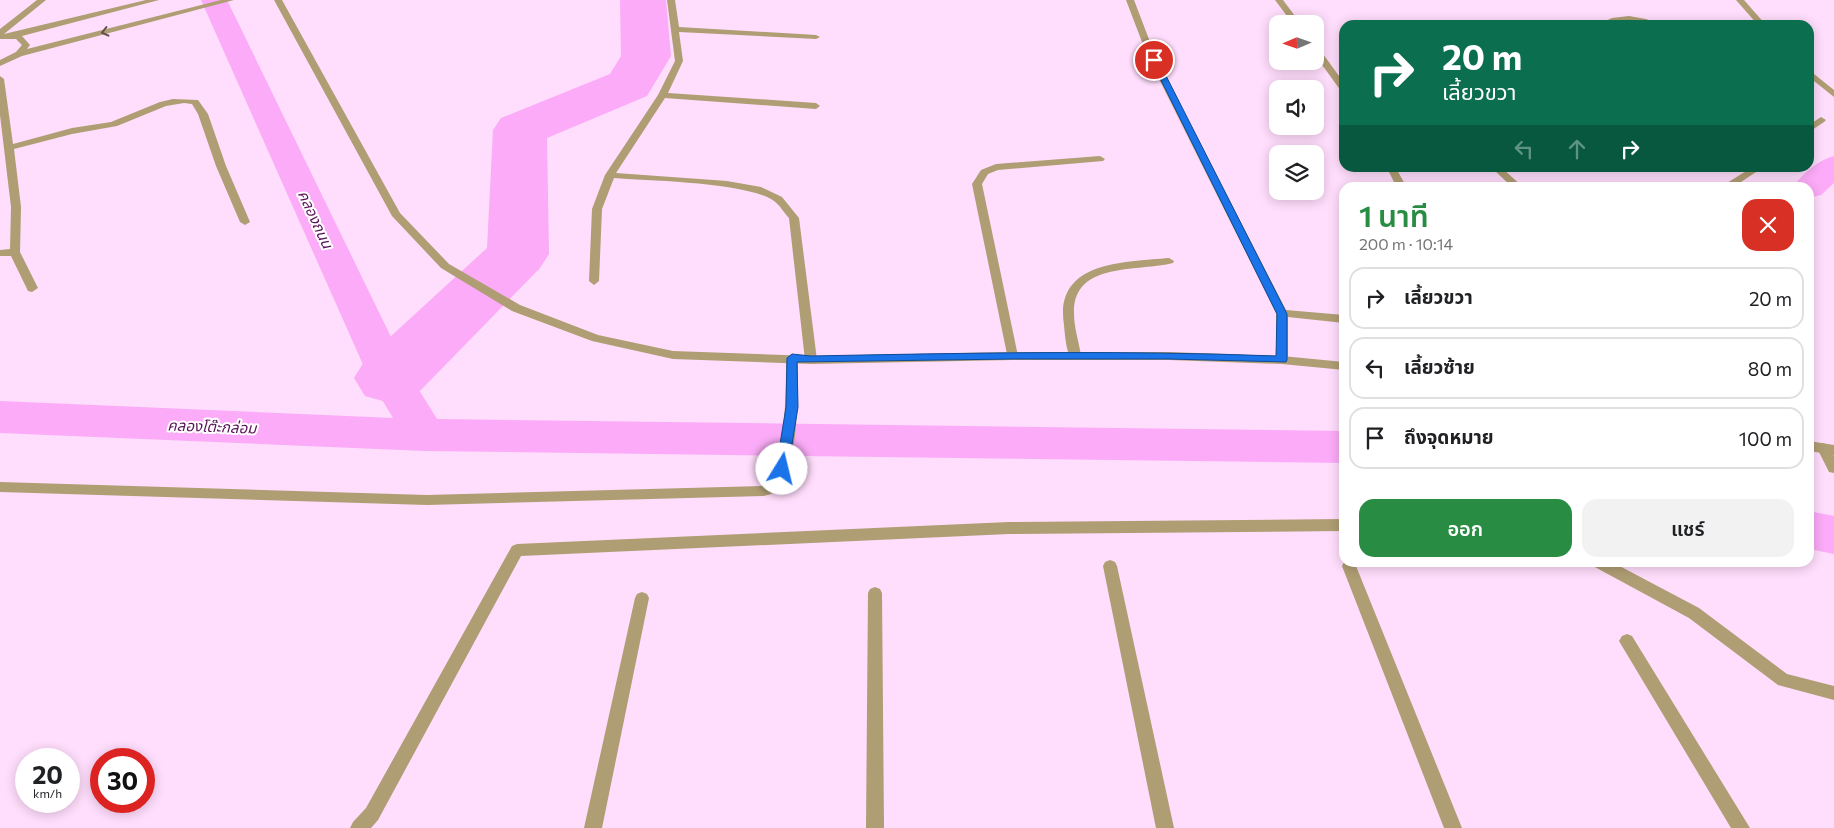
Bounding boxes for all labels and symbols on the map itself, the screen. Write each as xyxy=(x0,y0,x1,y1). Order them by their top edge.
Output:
north arrow xyxy=(1269,15,1324,70)
one-way arrow xyxy=(101,26,109,37)
pin xyxy=(1133,39,1175,81)
water label: คลองถนน xyxy=(295,187,338,252)
water label: คลองโต๊ะกล่อม xyxy=(167,415,259,437)
position arrow xyxy=(755,442,807,494)
speed limit sign: 30 xyxy=(90,748,155,813)

